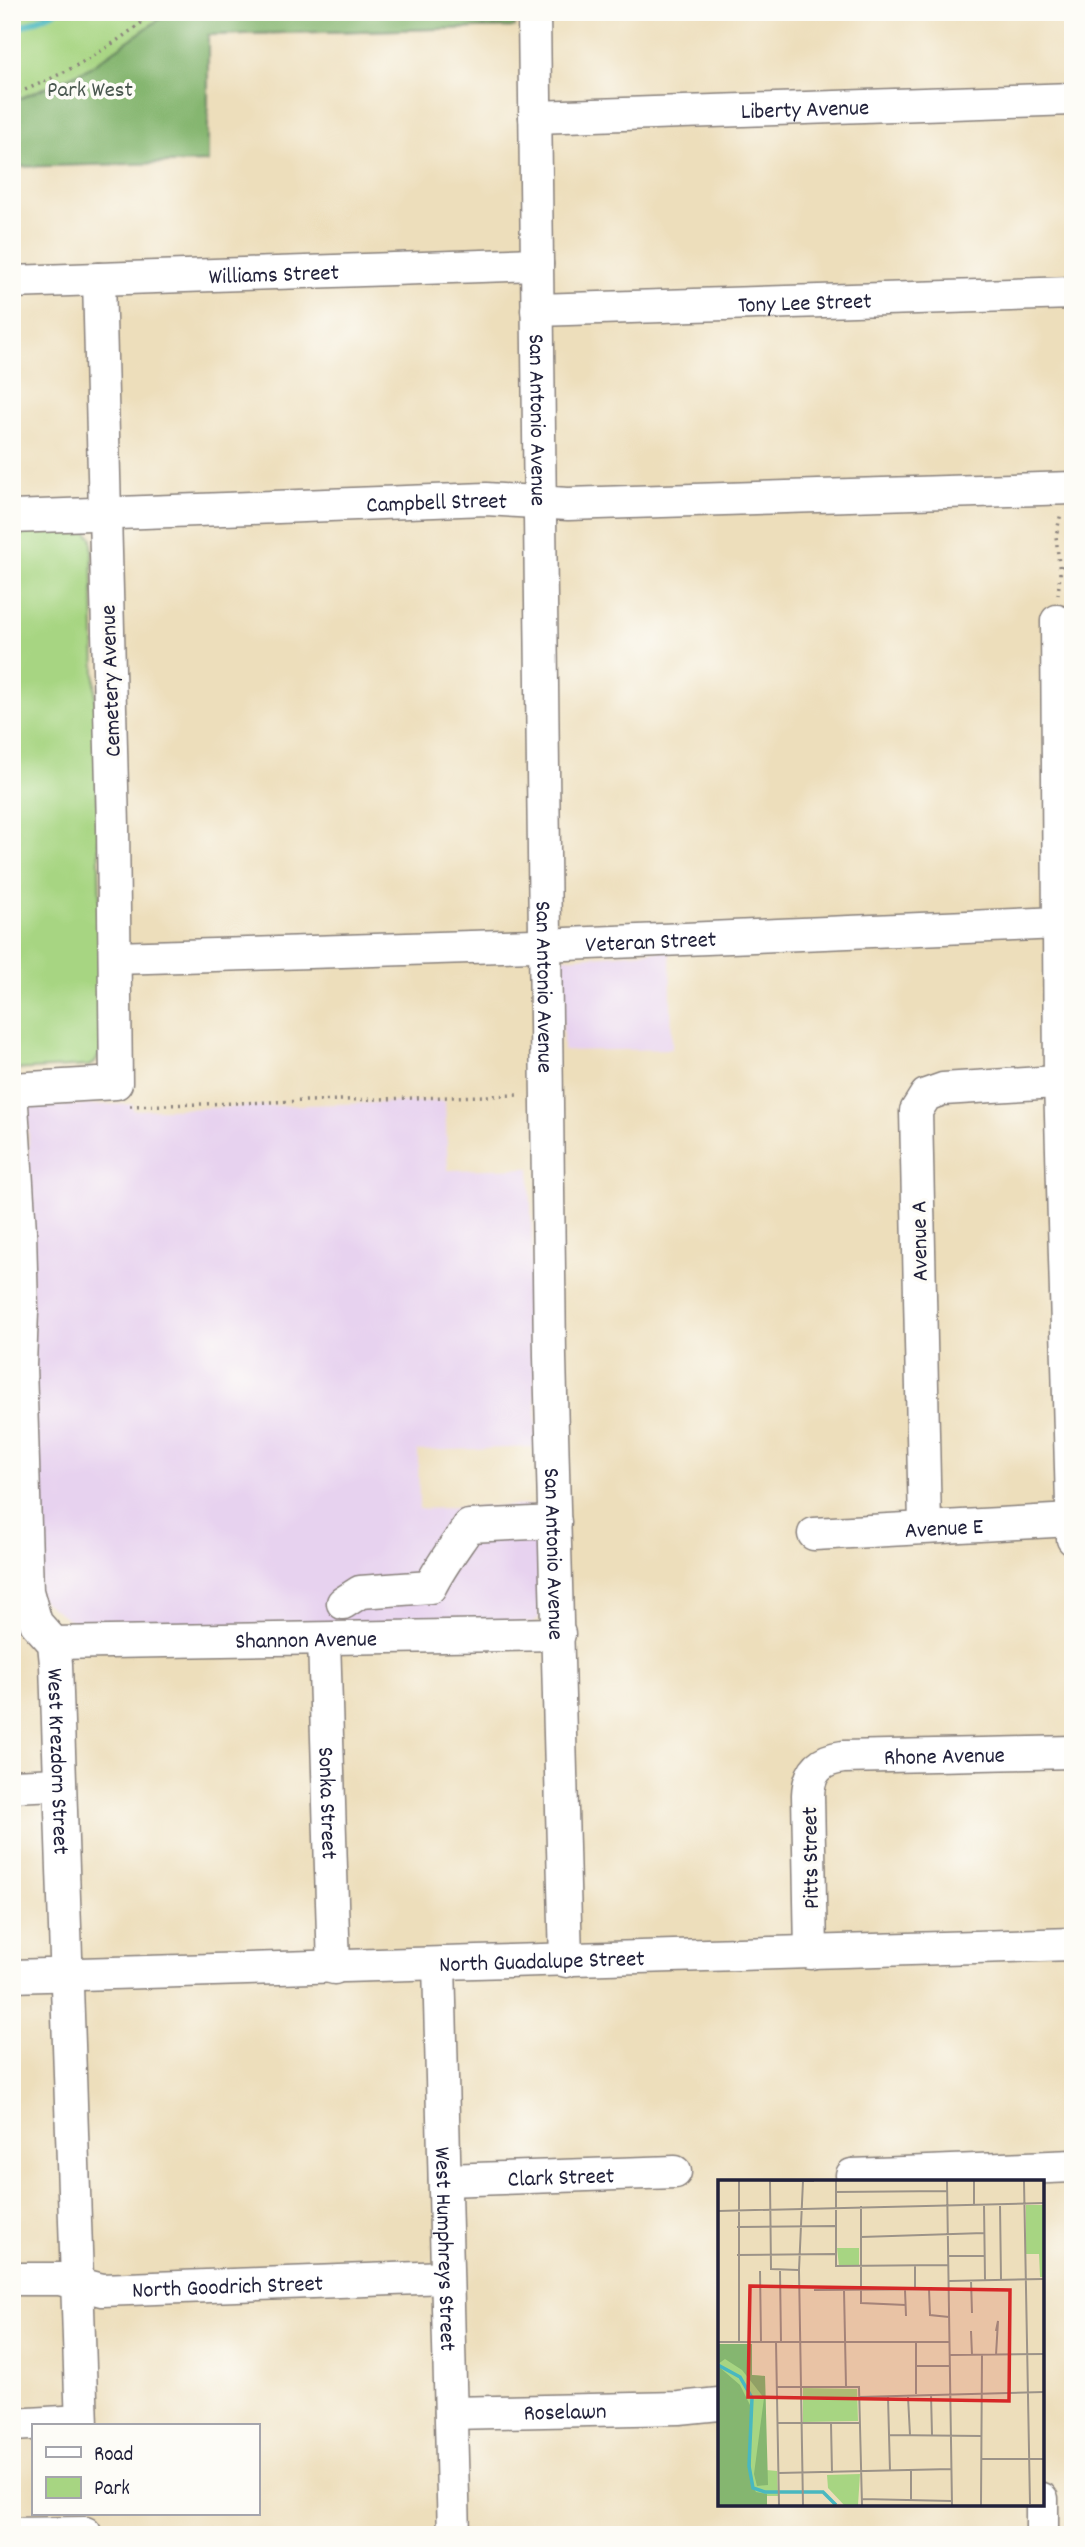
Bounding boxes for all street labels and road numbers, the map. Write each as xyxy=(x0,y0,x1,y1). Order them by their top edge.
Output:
street label: Liberty Avenue xyxy=(740,93,870,130)
street label: Williams Street xyxy=(208,258,340,295)
street label: Tony Lee Street xyxy=(738,286,872,324)
street label: San Antonio Avenue xyxy=(518,334,553,506)
street label: Campbell Street xyxy=(366,486,508,524)
street label: Cemetery Avenue xyxy=(93,604,132,757)
street label: San Antonio Avenue xyxy=(525,901,560,1073)
street label: Veteran Street xyxy=(585,925,717,963)
street label: Avenue A xyxy=(904,1200,939,1282)
street label: San Antonio Avenue xyxy=(533,1467,570,1640)
street label: Avenue E xyxy=(904,1512,985,1549)
street label: Shannon Avenue xyxy=(235,1624,377,1660)
street label: West Krezdorn Street xyxy=(36,1668,75,1855)
street label: Rhone Avenue xyxy=(884,1740,1005,1776)
street label: Sonka Street xyxy=(307,1746,344,1860)
street label: Pitts Street xyxy=(795,1806,830,1909)
street label: North Guadalupe Street xyxy=(439,1944,645,1983)
street label: West Humphreys Street xyxy=(424,2146,462,2352)
street label: Clark Street xyxy=(507,2161,615,2198)
street label: North Goodrich Street xyxy=(131,2269,324,2309)
street label: Roselawn xyxy=(523,2397,607,2431)

